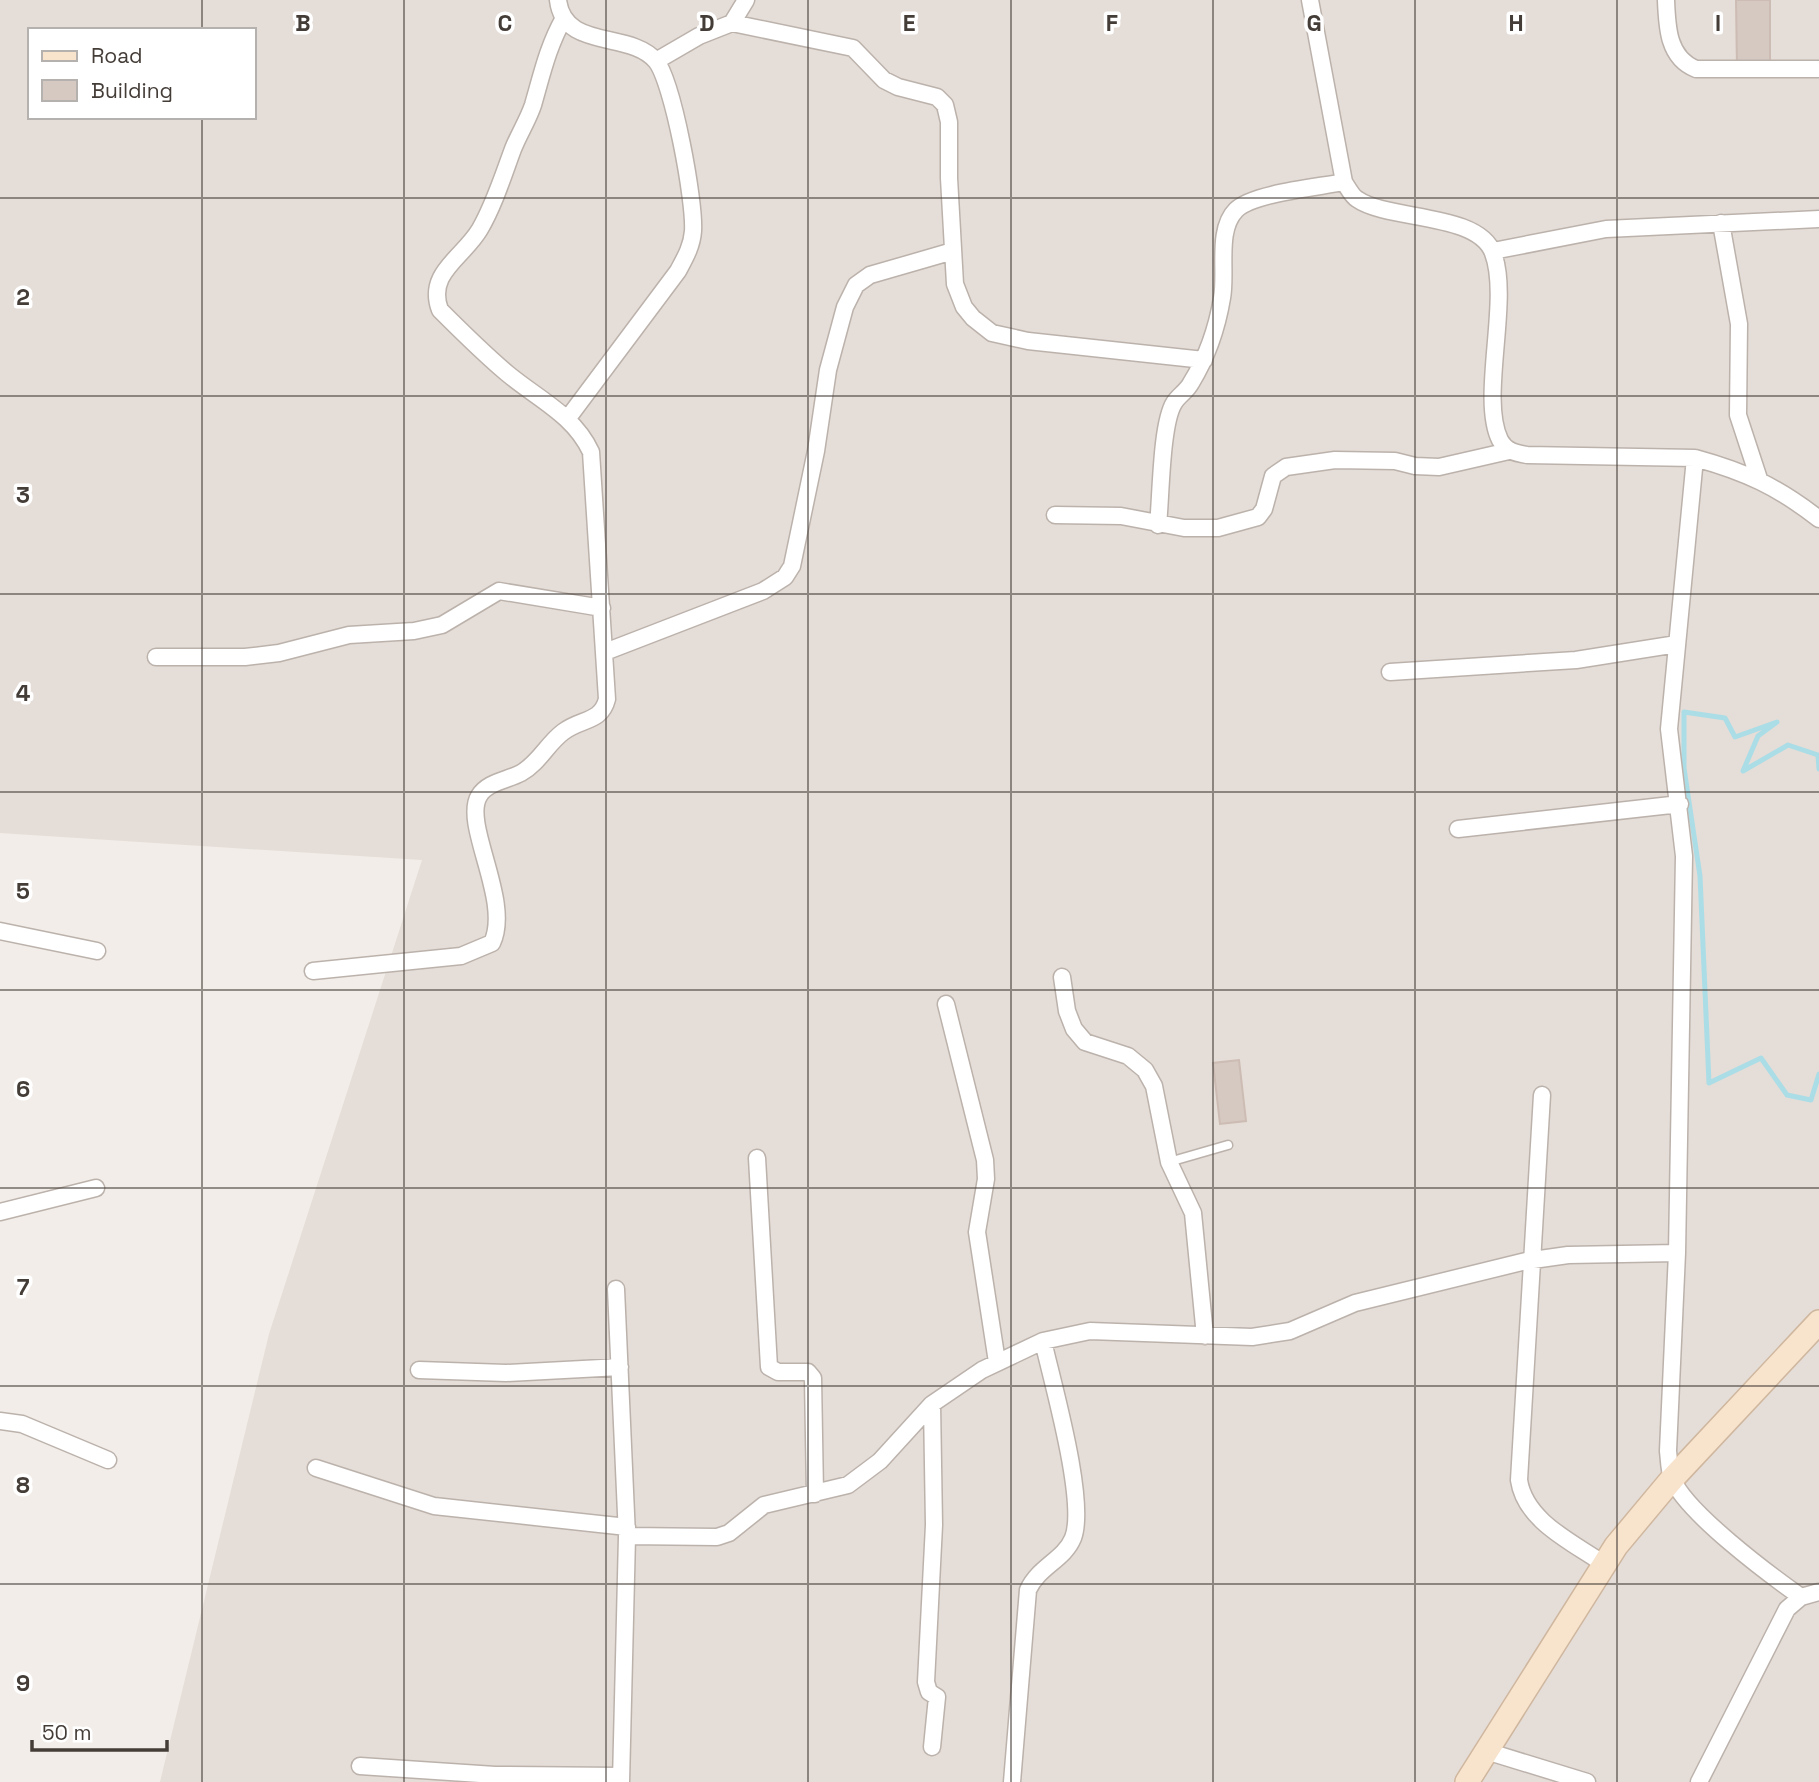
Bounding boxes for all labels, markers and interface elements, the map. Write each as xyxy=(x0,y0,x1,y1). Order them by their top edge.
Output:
text: B xyxy=(295,8,311,38)
text: C xyxy=(498,8,512,38)
text: D xyxy=(699,8,715,38)
text: E xyxy=(903,8,915,38)
text: F xyxy=(1106,8,1118,38)
text: G xyxy=(1306,8,1322,38)
text: H xyxy=(1508,8,1524,38)
text: I xyxy=(1715,8,1721,38)
legend xyxy=(28,28,256,119)
text: Road xyxy=(91,42,143,69)
text: Building xyxy=(91,77,173,104)
text: 2 xyxy=(16,282,30,312)
text: 3 xyxy=(16,480,30,510)
text: 4 xyxy=(16,678,31,708)
text: 5 xyxy=(16,876,30,906)
text: 6 xyxy=(16,1074,30,1104)
text: 7 xyxy=(17,1272,30,1302)
text: 8 xyxy=(16,1470,30,1500)
text: 9 xyxy=(16,1668,30,1698)
scale bar xyxy=(32,1708,166,1752)
text: 50 m xyxy=(42,1719,92,1746)

